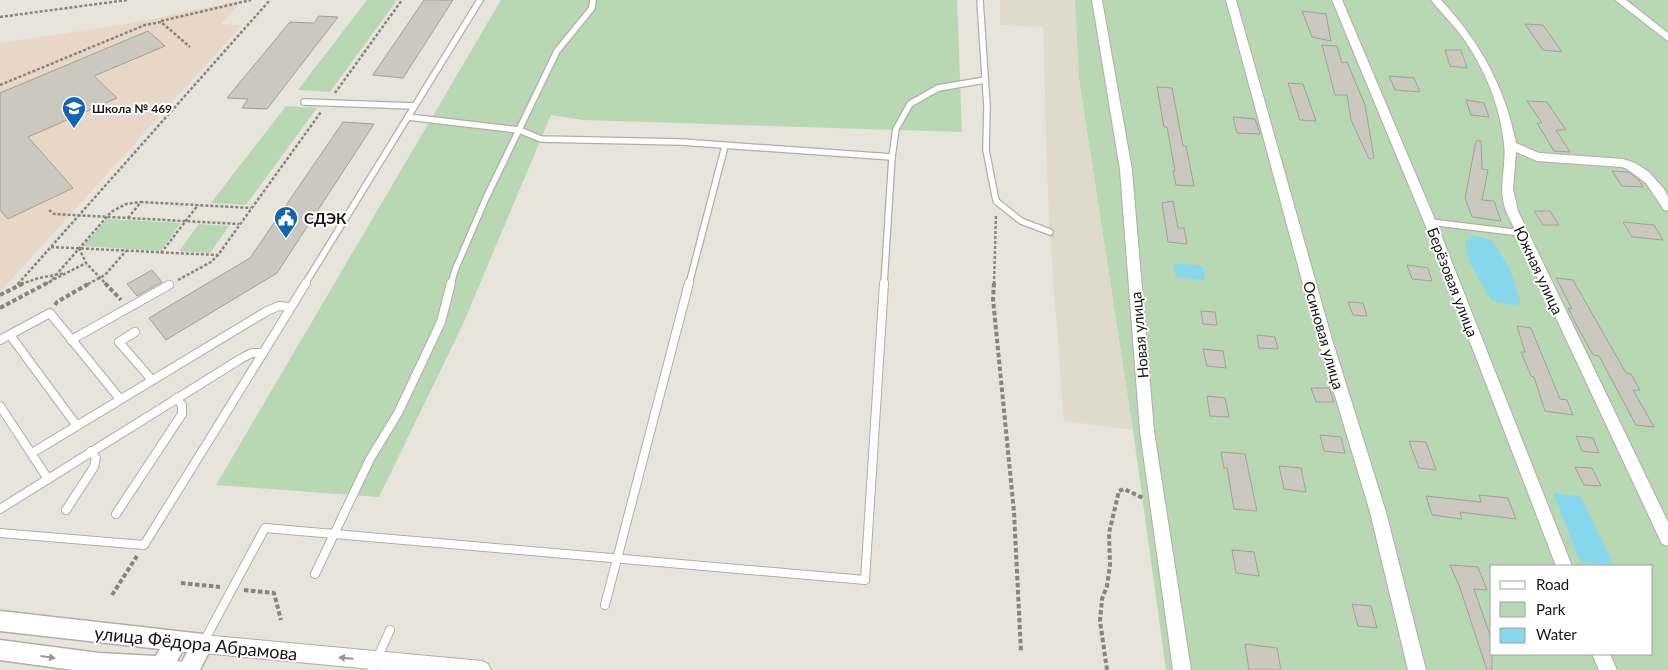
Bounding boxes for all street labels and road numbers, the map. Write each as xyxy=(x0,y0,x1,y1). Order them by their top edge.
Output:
street label: Южная улица xyxy=(1511,223,1567,317)
street label: Берёзовая улица xyxy=(1424,225,1482,339)
street label: Осиновая улица xyxy=(1300,279,1348,391)
street label: Новая улица xyxy=(1126,291,1152,379)
street label: улица Фёдора Абрамова xyxy=(93,621,299,665)

